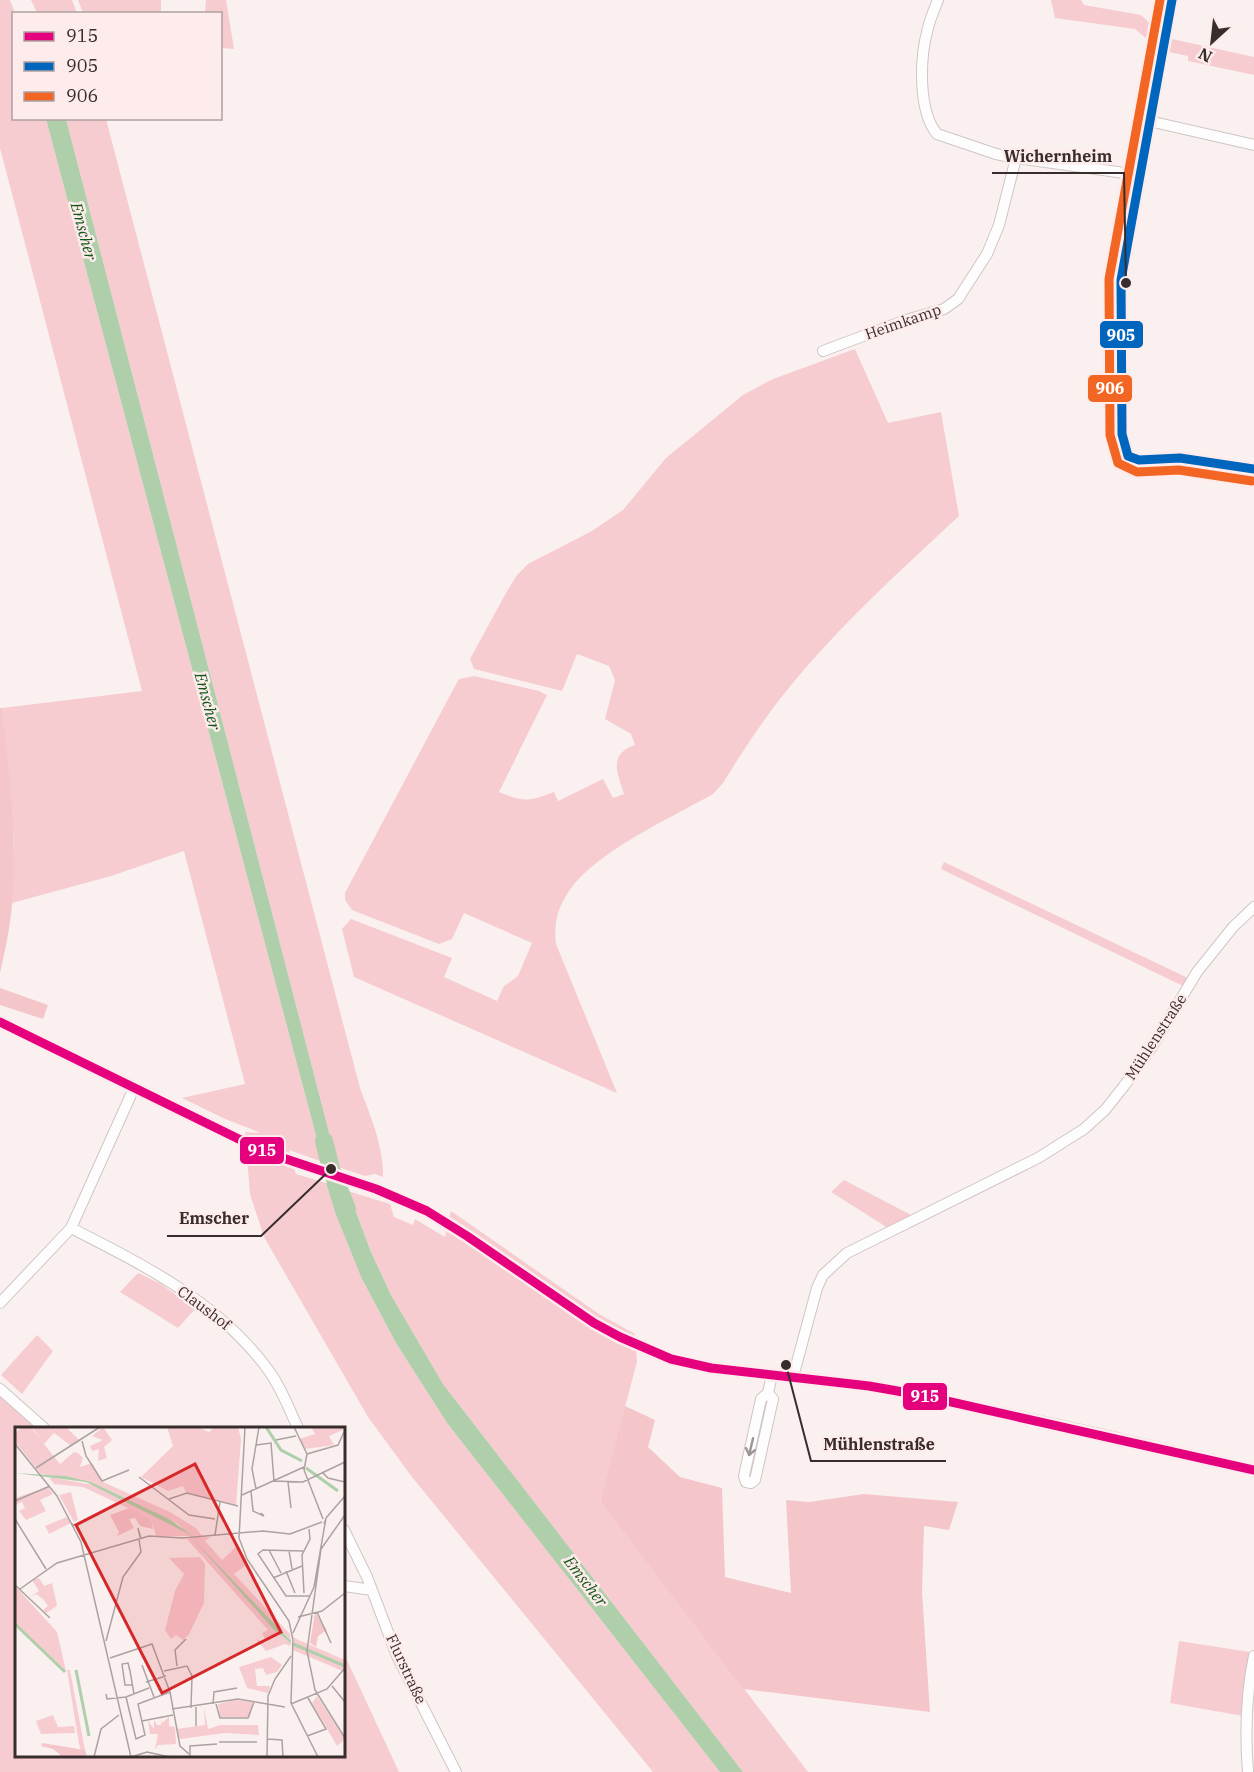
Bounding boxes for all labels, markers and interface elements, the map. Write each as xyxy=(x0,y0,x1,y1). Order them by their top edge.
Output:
legend xyxy=(12,12,222,120)
north arrow xyxy=(1182,12,1242,72)
text: 915 xyxy=(66,24,98,47)
text: N xyxy=(1195,44,1215,67)
text: 905 xyxy=(66,54,98,77)
text: 906 xyxy=(66,84,98,107)
callout: Wichernheim xyxy=(992,139,1124,173)
text: Wichernheim xyxy=(1004,146,1113,166)
water label: Emscher xyxy=(66,199,102,263)
street label: Heimkamp xyxy=(862,300,943,343)
line badge: 905 xyxy=(1099,320,1144,349)
text: 905 xyxy=(1107,325,1135,345)
line badge: 906 xyxy=(1087,374,1133,403)
text: 906 xyxy=(1096,378,1124,398)
water label: Emscher xyxy=(190,669,226,733)
street label: Mühlenstraße xyxy=(1121,990,1190,1083)
line badge: 915 xyxy=(239,1136,285,1165)
text: 915 xyxy=(248,1140,276,1160)
callout: Emscher xyxy=(167,1202,261,1236)
text: Emscher xyxy=(179,1208,249,1228)
street label: Claushof xyxy=(174,1281,235,1334)
line badge: 915 xyxy=(902,1382,948,1411)
text: 915 xyxy=(911,1386,939,1406)
inset map xyxy=(15,1427,345,1757)
callout: Mühlenstraße xyxy=(811,1427,946,1461)
text: Mühlenstraße xyxy=(823,1434,935,1454)
one-way arrow xyxy=(744,1437,756,1456)
water label: Emscher xyxy=(559,1551,613,1611)
street label: Flurstraße xyxy=(382,1631,431,1707)

